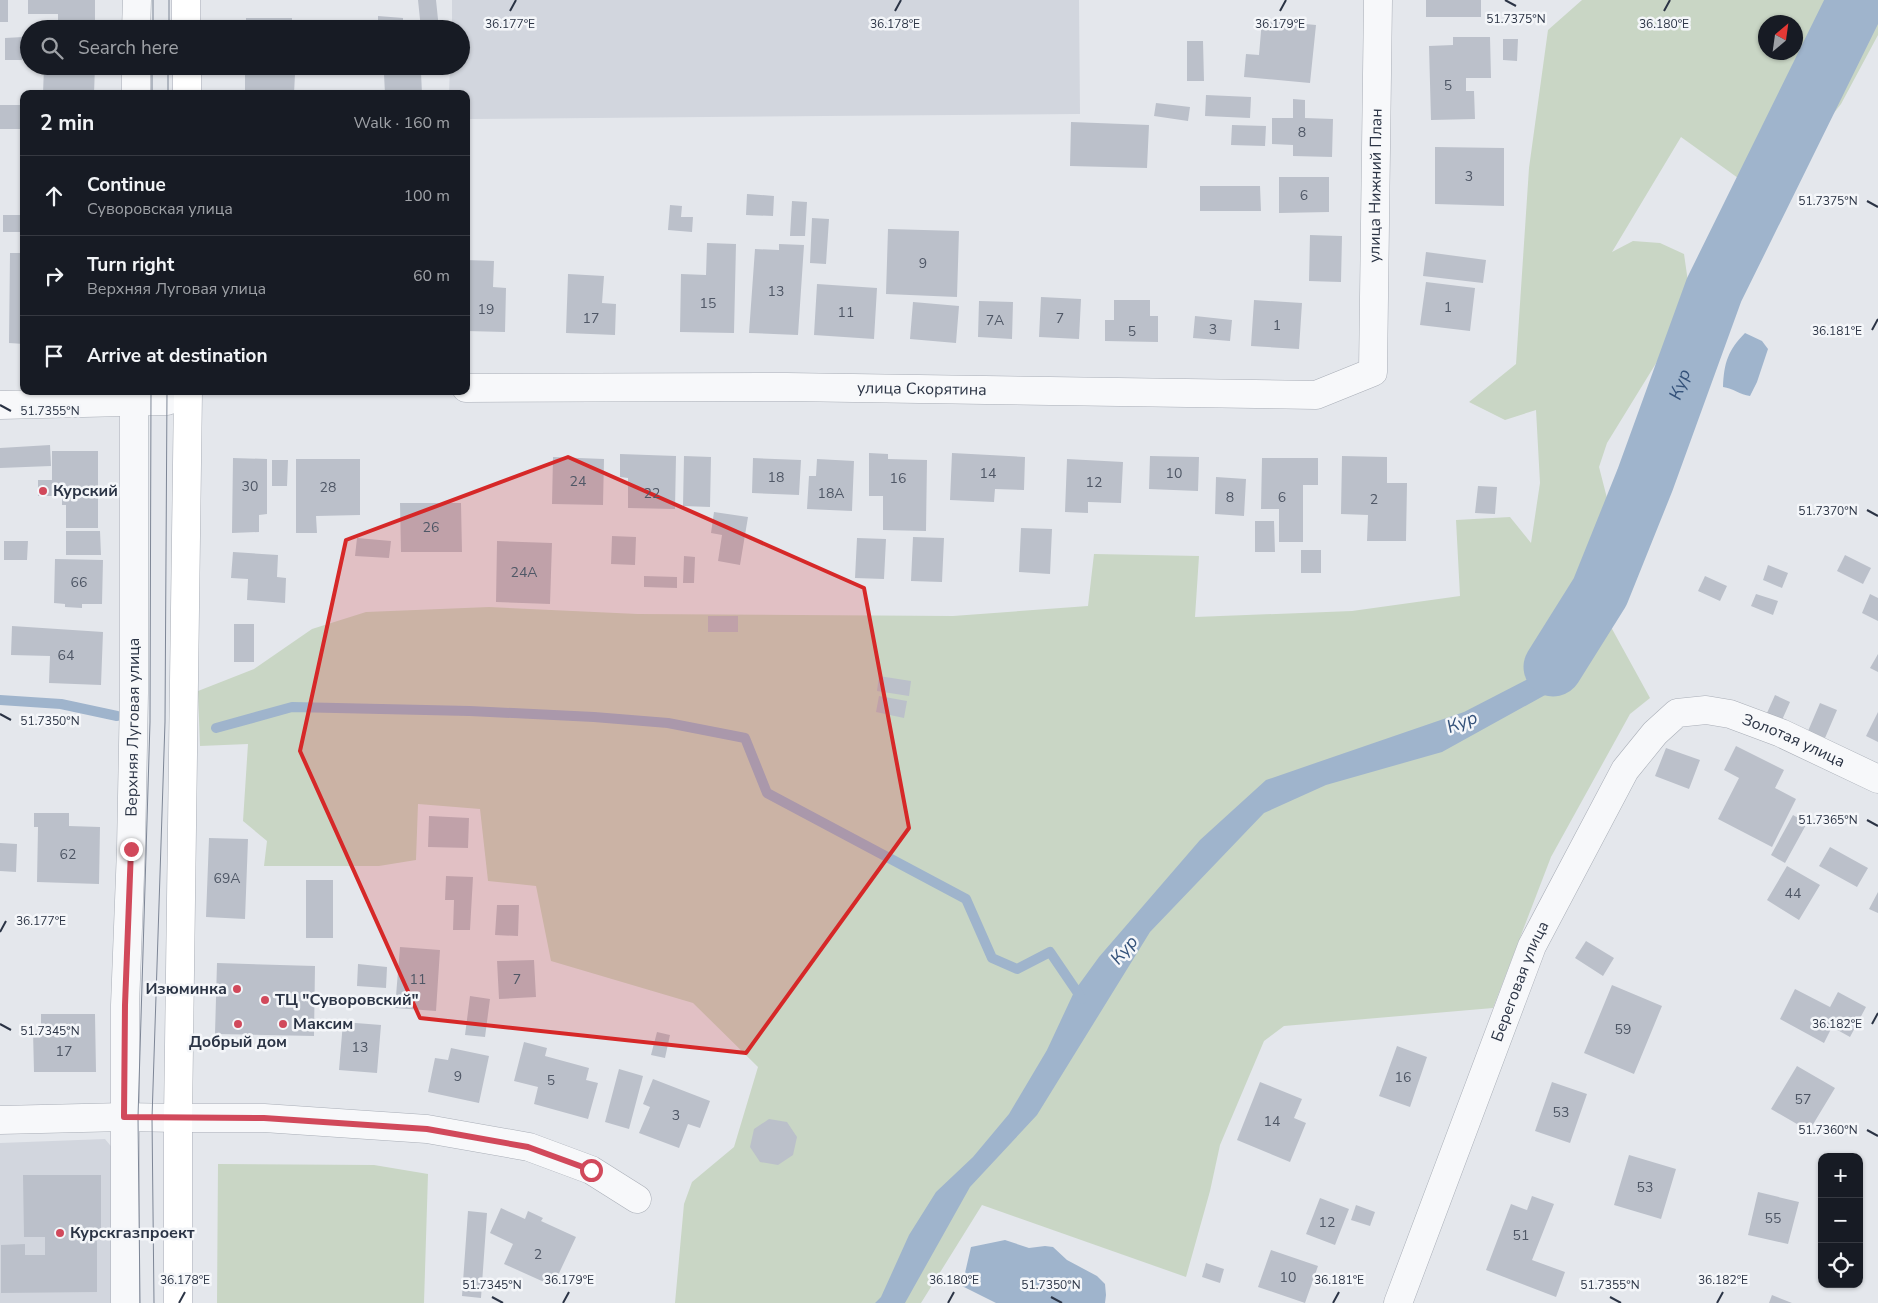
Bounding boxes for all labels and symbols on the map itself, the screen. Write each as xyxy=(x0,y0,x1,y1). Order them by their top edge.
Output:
text: 51.7375°N xyxy=(1486,11,1546,27)
north arrow xyxy=(1758,15,1803,60)
text: 36.177°E xyxy=(485,16,535,32)
text: 36.178°E xyxy=(870,16,920,32)
text: 36.179°E xyxy=(1255,16,1305,32)
text: 36.180°E xyxy=(1639,16,1689,32)
house number: 5 xyxy=(1444,76,1452,95)
street label: улица Нижний План xyxy=(1363,108,1388,263)
house number: 8 xyxy=(1298,123,1306,142)
house number: 3 xyxy=(1465,167,1473,186)
house number: 6 xyxy=(1300,186,1308,205)
text: 51.7375°N xyxy=(1798,193,1858,209)
house number: 9 xyxy=(919,254,927,273)
house number: 13 xyxy=(768,282,784,301)
house number: 15 xyxy=(700,294,716,313)
house number: 1 xyxy=(1444,298,1452,317)
house number: 19 xyxy=(478,300,494,319)
house number: 11 xyxy=(838,303,854,322)
house number: 17 xyxy=(583,309,599,328)
house number: 7 xyxy=(1056,309,1064,328)
house number: 7А xyxy=(986,311,1004,330)
house number: 1 xyxy=(1273,316,1281,335)
house number: 3 xyxy=(1209,320,1217,339)
house number: 5 xyxy=(1128,322,1136,341)
text: 36.181°E xyxy=(1812,323,1862,339)
water label: Кур xyxy=(1663,366,1696,403)
street label: улица Скорятина xyxy=(857,377,987,401)
text: 51.7355°N xyxy=(20,403,80,419)
house number: 14 xyxy=(980,464,996,483)
house number: 10 xyxy=(1166,464,1182,483)
house number: 18 xyxy=(768,468,784,487)
house number: 16 xyxy=(890,469,906,488)
house number: 24 xyxy=(570,472,586,491)
house number: 12 xyxy=(1086,473,1102,492)
house number: 30 xyxy=(242,477,258,496)
house number: 28 xyxy=(320,478,336,497)
place label: Курский xyxy=(53,480,118,502)
house number: 22 xyxy=(644,484,660,503)
house number: 18А xyxy=(817,484,845,503)
marker: Курский xyxy=(37,485,49,497)
house number: 8 xyxy=(1226,488,1234,507)
house number: 6 xyxy=(1278,488,1286,507)
house number: 2 xyxy=(1370,490,1378,509)
text: 51.7370°N xyxy=(1798,503,1858,519)
house number: 26 xyxy=(423,518,439,537)
house number: 24А xyxy=(510,563,538,582)
house number: 66 xyxy=(71,573,87,592)
street label: Верхняя Луговая улица xyxy=(121,638,145,817)
house number: 64 xyxy=(58,646,74,665)
water label: Кур xyxy=(1443,705,1481,739)
street label: Золотая улица xyxy=(1739,708,1849,773)
text: 51.7350°N xyxy=(20,713,80,729)
text: 51.7365°N xyxy=(1798,812,1858,828)
route end xyxy=(120,838,143,861)
house number: 62 xyxy=(60,845,76,864)
house number: 69А xyxy=(213,869,241,888)
house number: 44 xyxy=(1785,884,1801,903)
text: 36.177°E xyxy=(16,913,66,929)
street label: Береговая улица xyxy=(1486,917,1554,1045)
water label: Кур xyxy=(1105,930,1143,970)
house number: 11 xyxy=(410,970,426,989)
house number: 7 xyxy=(513,970,521,989)
place label: Изюминка xyxy=(145,978,227,1000)
marker: Изюминка xyxy=(231,983,243,995)
place label: ТЦ "Суворовский" xyxy=(275,989,419,1011)
marker: ТЦ "Суворовский" xyxy=(259,994,271,1006)
place label: Максим xyxy=(293,1013,353,1035)
text: 36.182°E xyxy=(1812,1016,1862,1032)
marker: Добрый дом xyxy=(232,1018,244,1030)
marker: Максим xyxy=(277,1018,289,1030)
house number: 59 xyxy=(1615,1020,1631,1039)
text: 51.7345°N xyxy=(20,1023,80,1039)
place label: Добрый дом xyxy=(189,1031,287,1053)
house number: 13 xyxy=(352,1038,368,1057)
house number: 17 xyxy=(56,1042,72,1061)
house number: 9 xyxy=(454,1067,462,1086)
house number: 16 xyxy=(1395,1068,1411,1087)
house number: 5 xyxy=(547,1071,555,1090)
house number: 57 xyxy=(1795,1090,1811,1109)
house number: 53 xyxy=(1553,1103,1569,1122)
house number: 3 xyxy=(672,1106,680,1125)
house number: 14 xyxy=(1264,1112,1280,1131)
text: 51.7360°N xyxy=(1798,1122,1858,1138)
route start xyxy=(580,1159,603,1182)
house number: 53 xyxy=(1637,1178,1653,1197)
house number: 55 xyxy=(1765,1209,1781,1228)
house number: 12 xyxy=(1319,1213,1335,1232)
place label: Курскгазпроект xyxy=(70,1222,195,1244)
house number: 51 xyxy=(1513,1226,1529,1245)
marker: Курскгазпроект xyxy=(54,1227,66,1239)
house number: 2 xyxy=(534,1245,542,1264)
house number: 10 xyxy=(1280,1268,1296,1287)
text: 36.178°E xyxy=(160,1272,210,1288)
text: 36.179°E xyxy=(544,1272,594,1288)
text: 36.180°E xyxy=(929,1272,979,1288)
text: 36.181°E xyxy=(1314,1272,1364,1288)
text: 36.182°E xyxy=(1698,1272,1748,1288)
text: 51.7345°N xyxy=(462,1277,522,1293)
text: 51.7350°N xyxy=(1021,1277,1081,1293)
text: 51.7355°N xyxy=(1580,1277,1640,1293)

